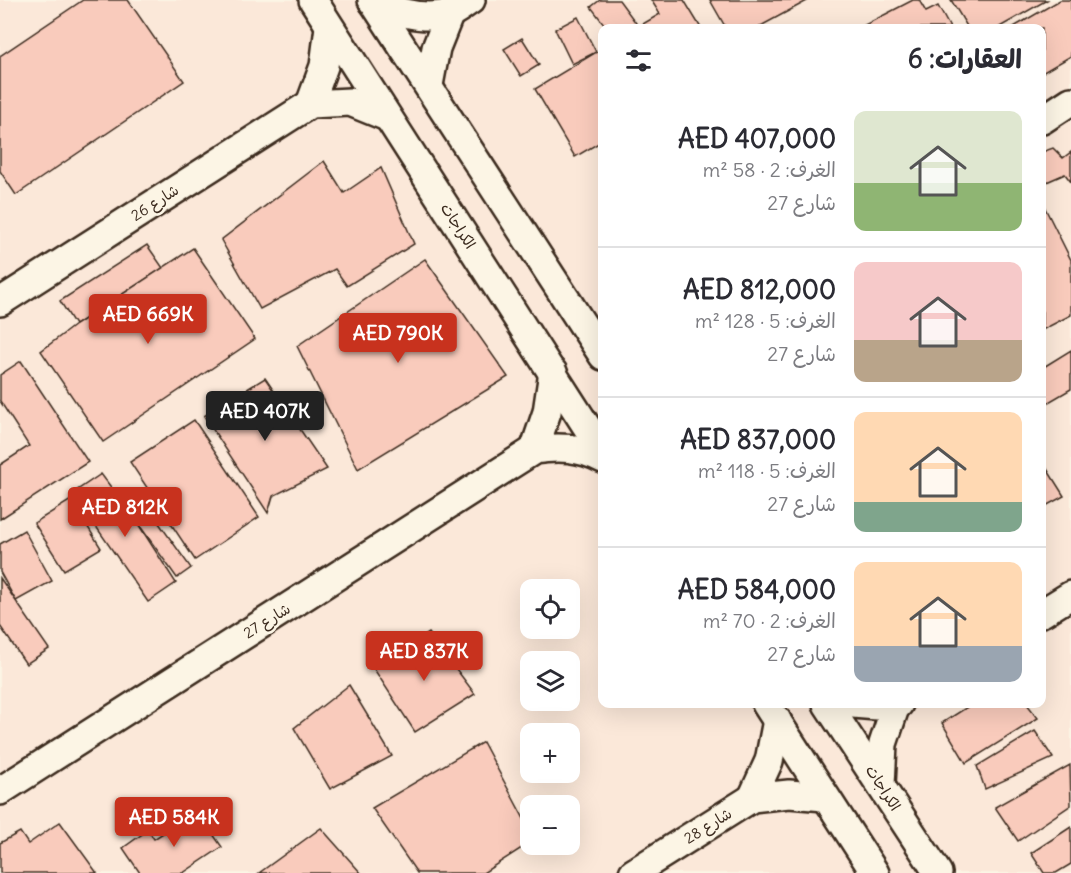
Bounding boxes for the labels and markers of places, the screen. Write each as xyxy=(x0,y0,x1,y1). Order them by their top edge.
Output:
pin: AED 669K xyxy=(86,294,210,345)
pin: AED 790K xyxy=(336,313,460,364)
pin: AED 407K xyxy=(203,391,327,442)
pin: AED 812K xyxy=(63,487,187,538)
pin: AED 837K xyxy=(362,631,486,682)
pin: AED 584K xyxy=(112,797,236,848)

